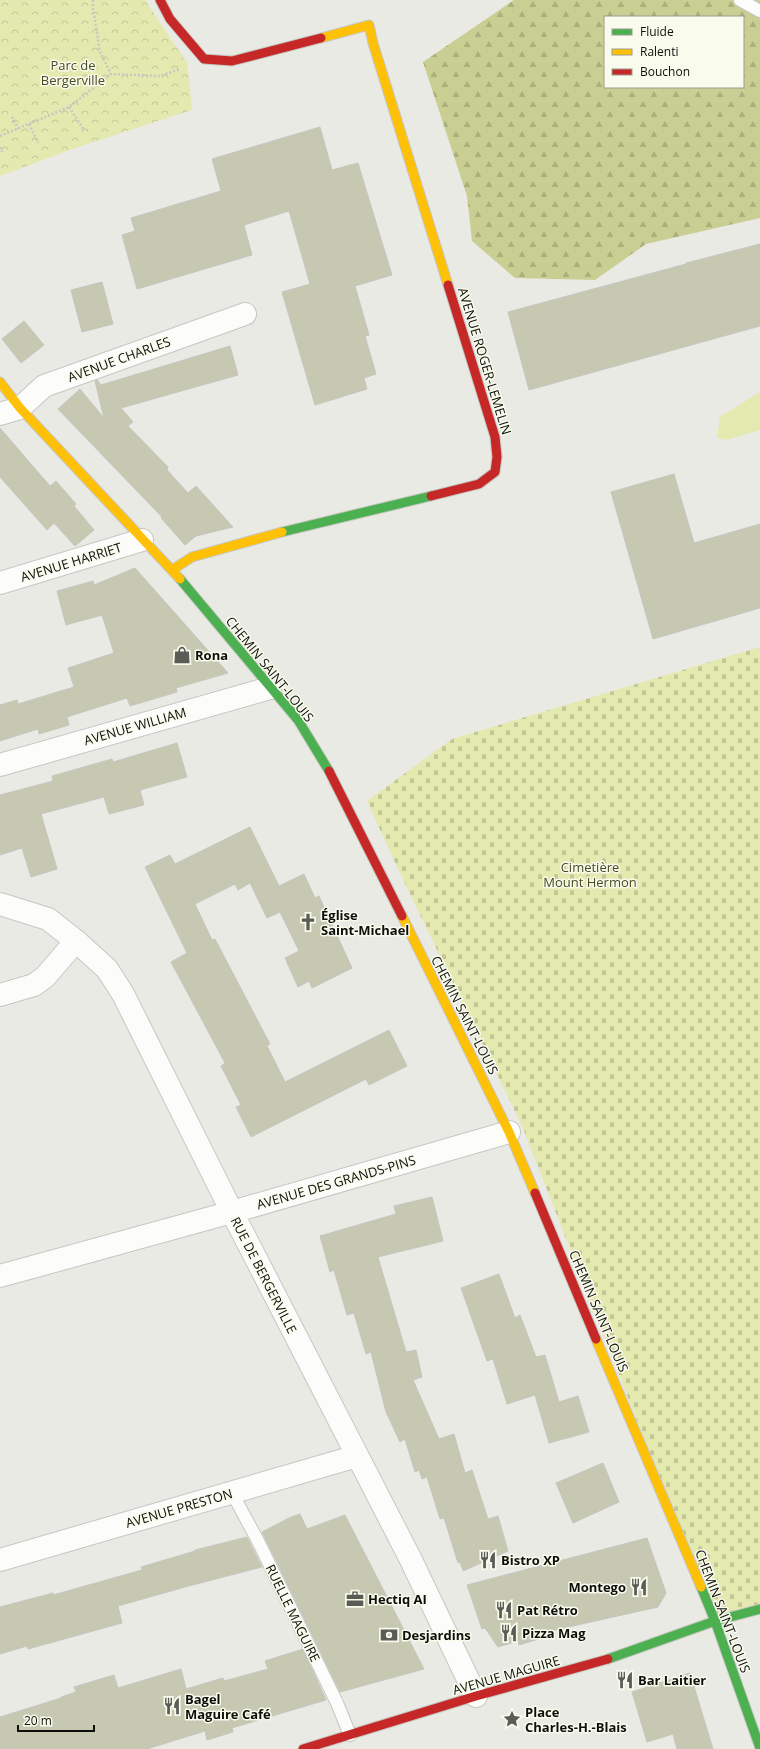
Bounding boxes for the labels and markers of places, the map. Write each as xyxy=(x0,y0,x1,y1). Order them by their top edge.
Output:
shop icon: Rona xyxy=(172,645,192,665)
place label: Rona xyxy=(195,646,228,664)
place label: Église Saint-Michael xyxy=(321,906,409,939)
church icon: Église Saint-Michael xyxy=(298,912,318,932)
restaurant icon: Bistro XP xyxy=(478,1550,498,1570)
place label: Bistro XP xyxy=(501,1551,560,1569)
restaurant icon: Montego xyxy=(629,1577,649,1597)
place label: Montego xyxy=(568,1578,626,1596)
office icon: Hectiq AI xyxy=(345,1589,365,1609)
place label: Hectiq AI xyxy=(368,1590,427,1608)
restaurant icon: Pat Rétro xyxy=(494,1600,514,1620)
place label: Pat Rétro xyxy=(517,1601,578,1619)
restaurant icon: Pizza Mag xyxy=(499,1623,519,1643)
place label: Pizza Mag xyxy=(522,1624,586,1642)
bank icon: Desjardins xyxy=(379,1625,399,1645)
place label: Desjardins xyxy=(402,1626,471,1644)
restaurant icon: Bar Laitier xyxy=(615,1670,635,1690)
place label: Bar Laitier xyxy=(638,1671,706,1689)
place label: Bagel Maguire Café xyxy=(185,1690,271,1723)
restaurant icon: Bagel Maguire Café xyxy=(162,1696,182,1716)
place label: Place Charles-H.-Blais xyxy=(525,1703,627,1736)
place icon: Place Charles-H.-Blais xyxy=(502,1709,522,1729)

